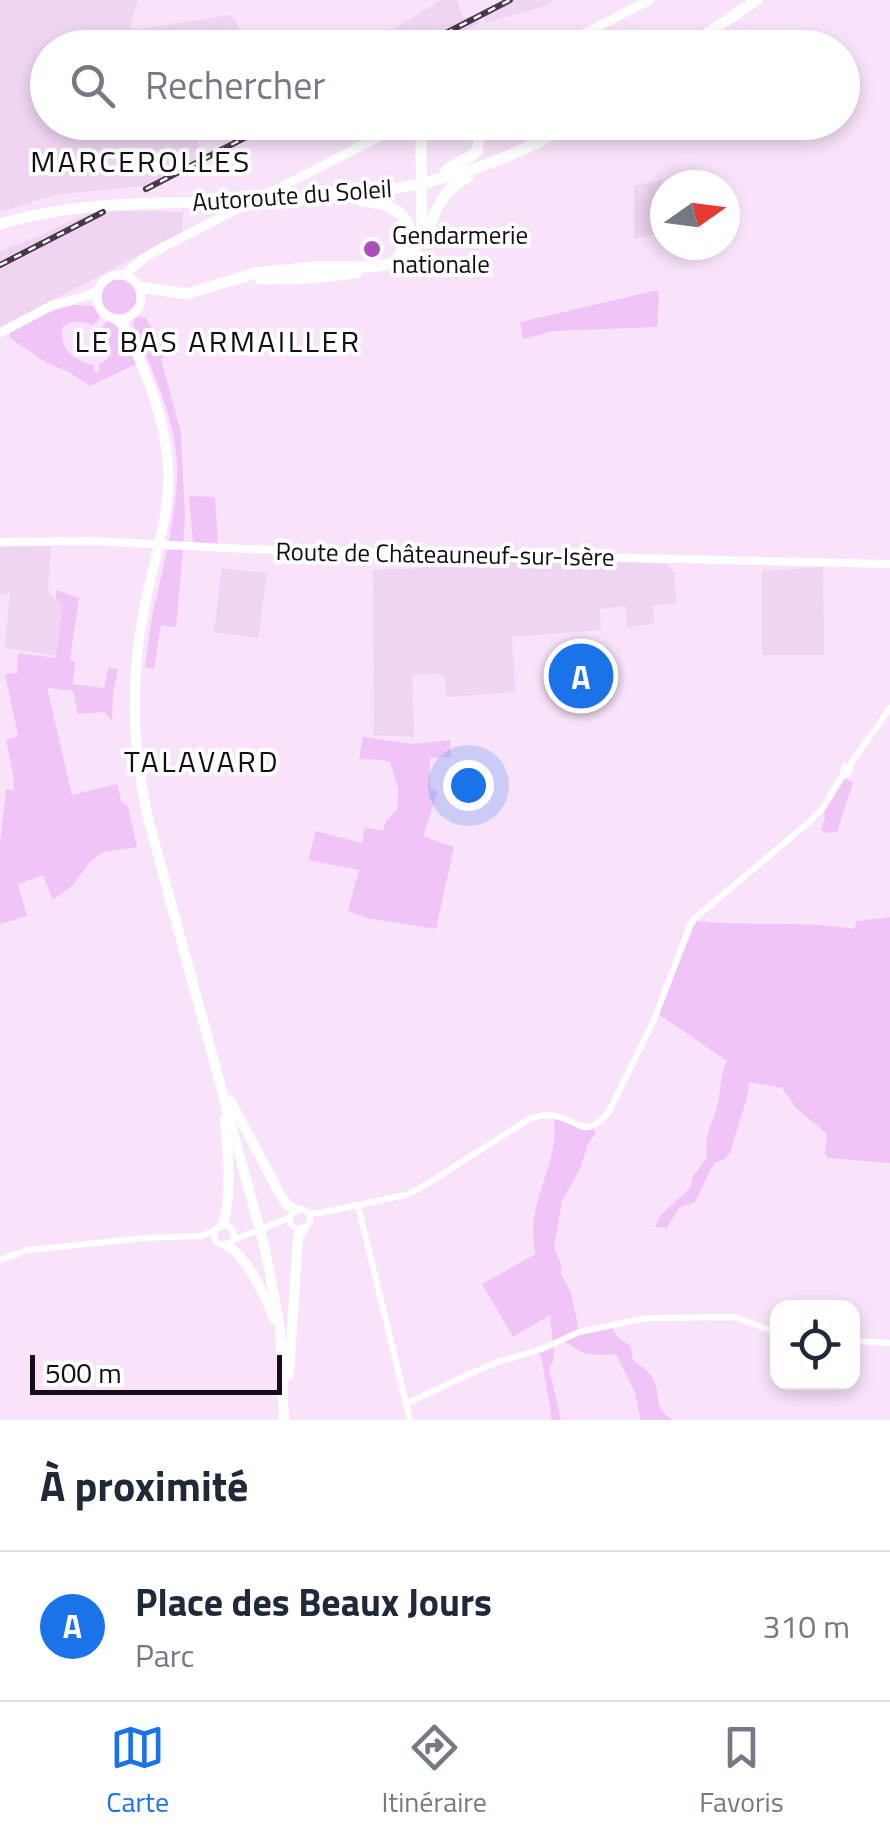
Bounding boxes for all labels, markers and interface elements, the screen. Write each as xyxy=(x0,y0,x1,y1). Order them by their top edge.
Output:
search box xyxy=(30,30,860,140)
text: Rechercher xyxy=(145,56,326,114)
icon: search xyxy=(65,58,120,113)
district label: MARCEROLLES xyxy=(30,138,252,184)
street label: Autoroute du Soleil xyxy=(191,169,393,221)
north arrow xyxy=(650,170,740,260)
place label: Gendarmerie nationale xyxy=(392,216,528,283)
marker: Gendarmerie nationale xyxy=(361,238,383,260)
district label: LE BAS ARMAILLER xyxy=(75,318,361,364)
street label: Route de Châteauneuf-sur-Isère xyxy=(275,532,615,576)
pin: A xyxy=(548,638,614,714)
district label: TALAVARD xyxy=(124,738,280,784)
your location xyxy=(443,760,494,811)
map controls xyxy=(770,1300,860,1390)
button: locate xyxy=(770,1300,860,1390)
scale bar xyxy=(30,1350,282,1394)
text: 500 m xyxy=(45,1351,122,1394)
text: À proximité xyxy=(40,1453,248,1517)
text: Place des Beaux Jours xyxy=(135,1573,492,1631)
text: A xyxy=(63,1602,82,1650)
text: 310 m xyxy=(762,1602,850,1650)
text: Parc xyxy=(135,1631,195,1679)
tab: Carte xyxy=(106,1720,169,1823)
tab: Itinéraire xyxy=(381,1720,487,1823)
tab: Favoris xyxy=(699,1720,784,1823)

